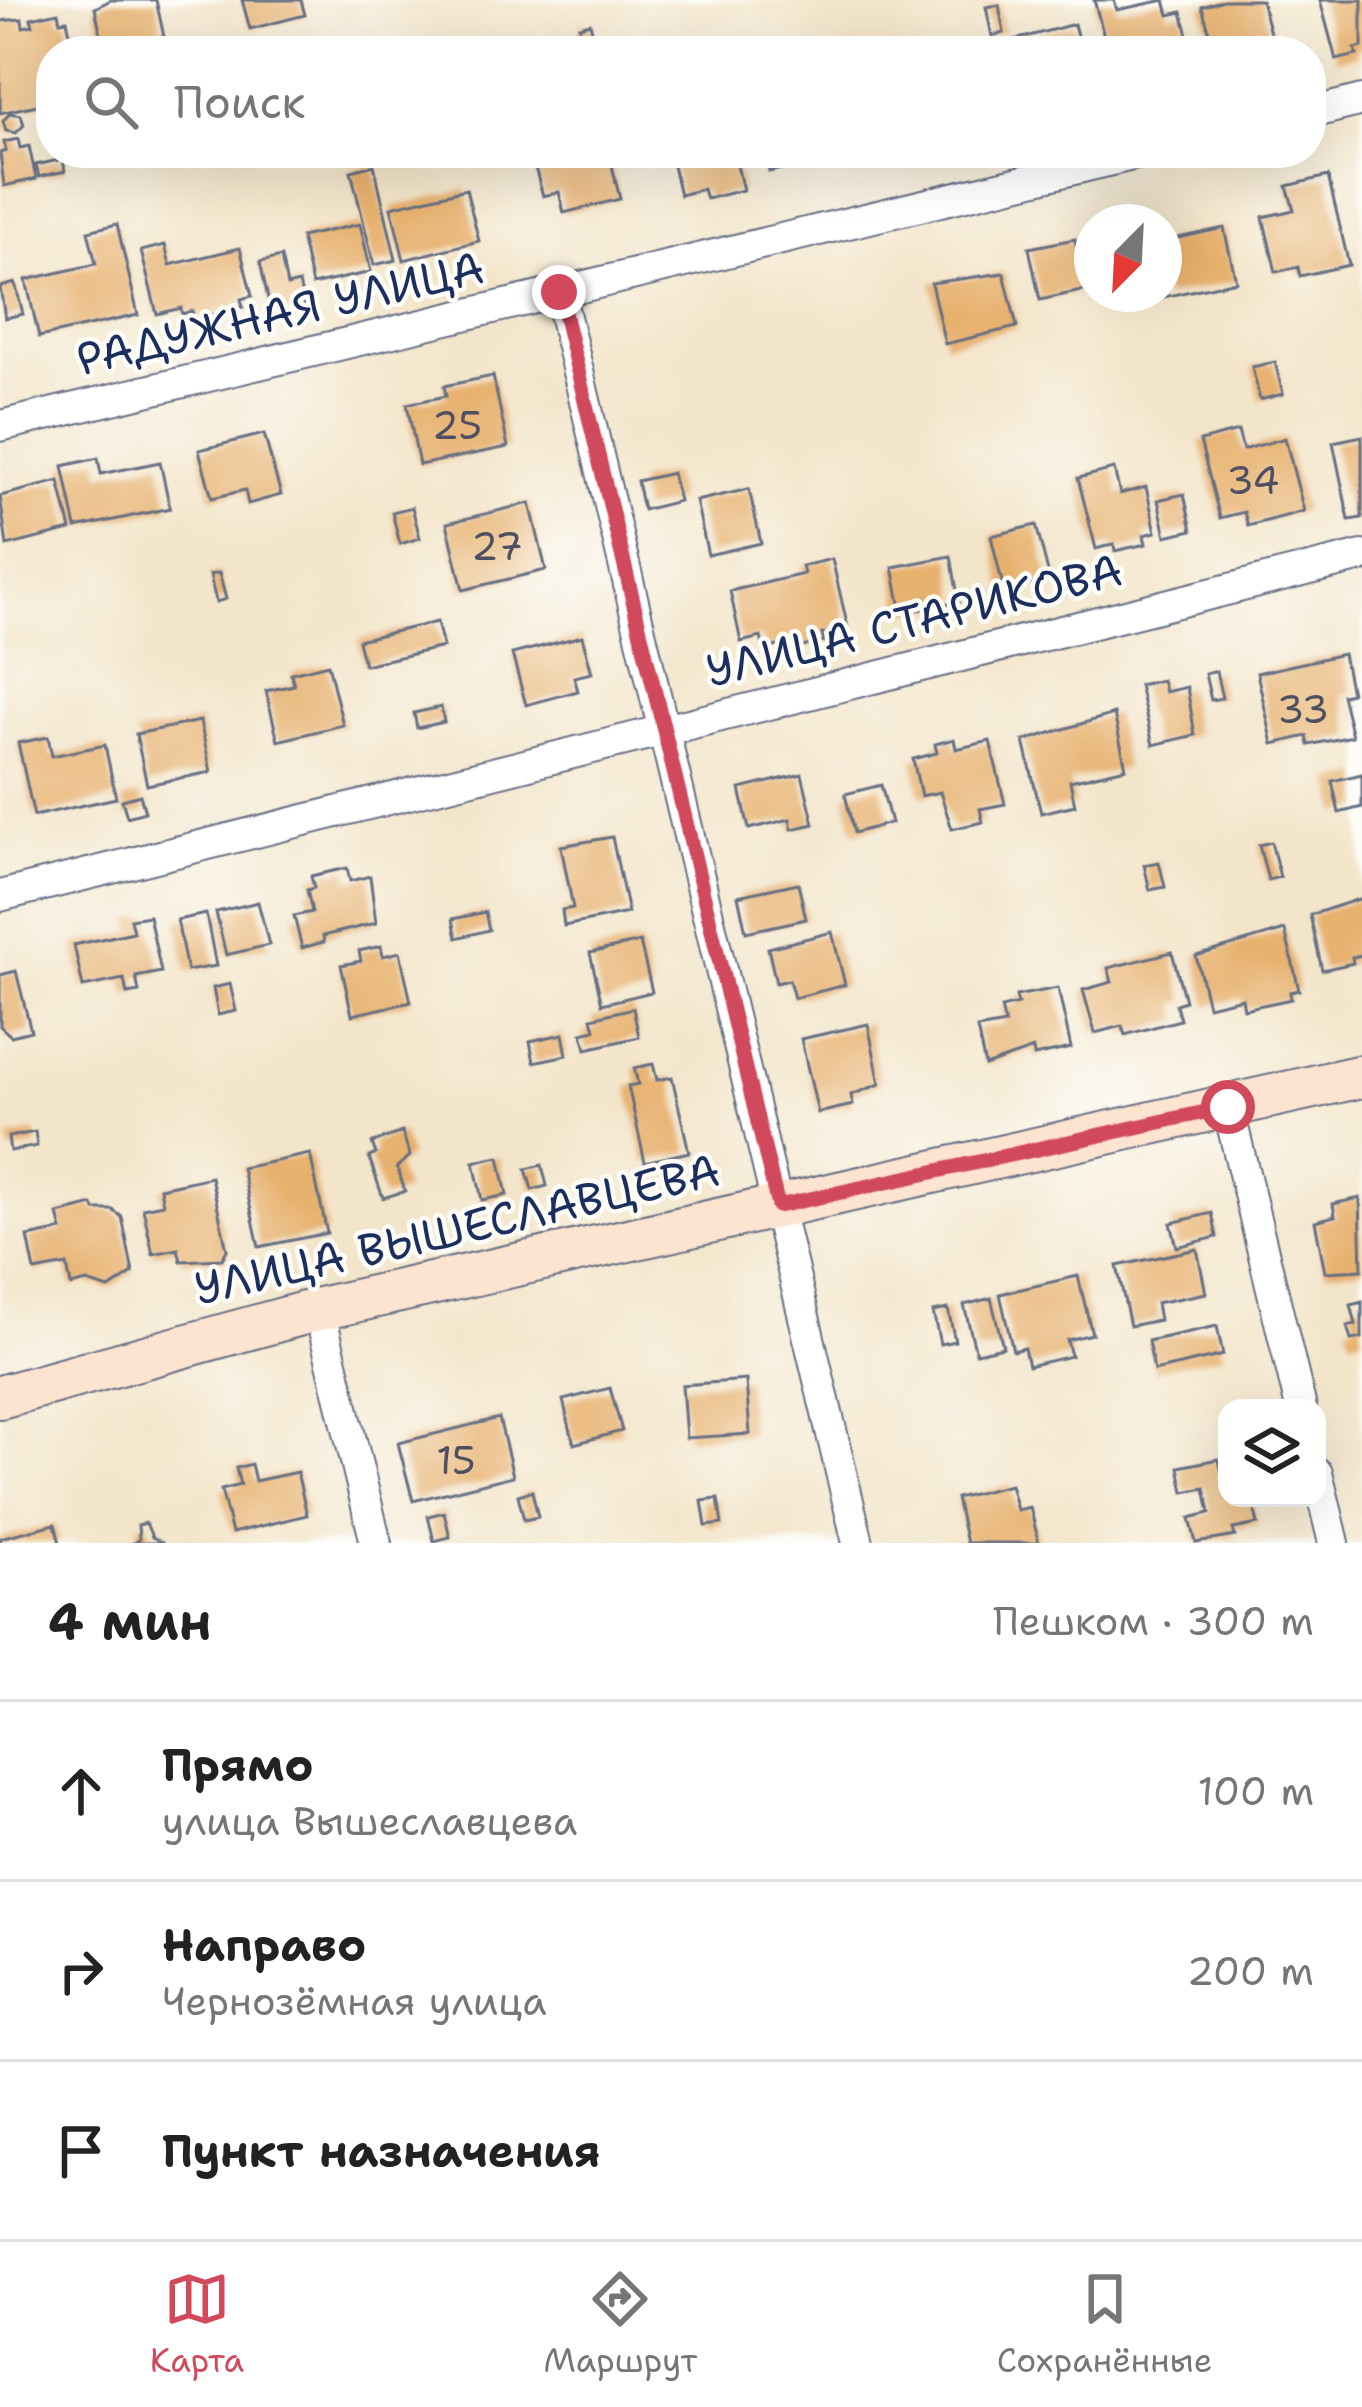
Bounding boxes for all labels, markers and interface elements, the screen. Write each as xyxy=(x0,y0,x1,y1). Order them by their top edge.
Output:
search box xyxy=(36,36,1326,168)
icon: search xyxy=(78,69,144,135)
text: Поиск xyxy=(174,72,305,132)
north arrow xyxy=(1074,204,1182,312)
street label: РАДУЖНАЯ УЛИЦА xyxy=(70,237,490,389)
route end xyxy=(532,265,586,319)
house number: 25 xyxy=(432,399,482,451)
house number: 34 xyxy=(1226,454,1280,506)
house number: 27 xyxy=(471,520,523,572)
street label: УЛИЦА СТАРИКОВА xyxy=(700,539,1128,701)
house number: 33 xyxy=(1277,683,1329,735)
route start xyxy=(1201,1080,1255,1134)
street label: УЛИЦА ВЫШЕСЛАВЦЕВА xyxy=(189,1139,725,1319)
map controls xyxy=(1218,1399,1326,1507)
button: layers xyxy=(1218,1399,1326,1507)
house number: 15 xyxy=(436,1434,476,1486)
text: 4 мин xyxy=(48,1587,212,1655)
text: Пешком · 300 m xyxy=(993,1595,1314,1647)
text: Прямо xyxy=(162,1735,313,1795)
icon: ahead xyxy=(48,1758,114,1824)
text: 100 m xyxy=(1198,1765,1314,1817)
text: улица Вышеславцева xyxy=(162,1795,577,1847)
text: Направо xyxy=(162,1915,366,1975)
icon: right xyxy=(48,1938,114,2004)
text: 200 m xyxy=(1187,1945,1314,1997)
text: Чернозёмная улица xyxy=(162,1975,547,2027)
icon: arrive xyxy=(48,2118,114,2184)
text: Пункт назначения xyxy=(162,2121,601,2181)
tab: Карта xyxy=(150,2266,244,2383)
tab: Маршрут xyxy=(543,2266,697,2383)
tab: Сохранённые xyxy=(997,2266,1212,2383)

